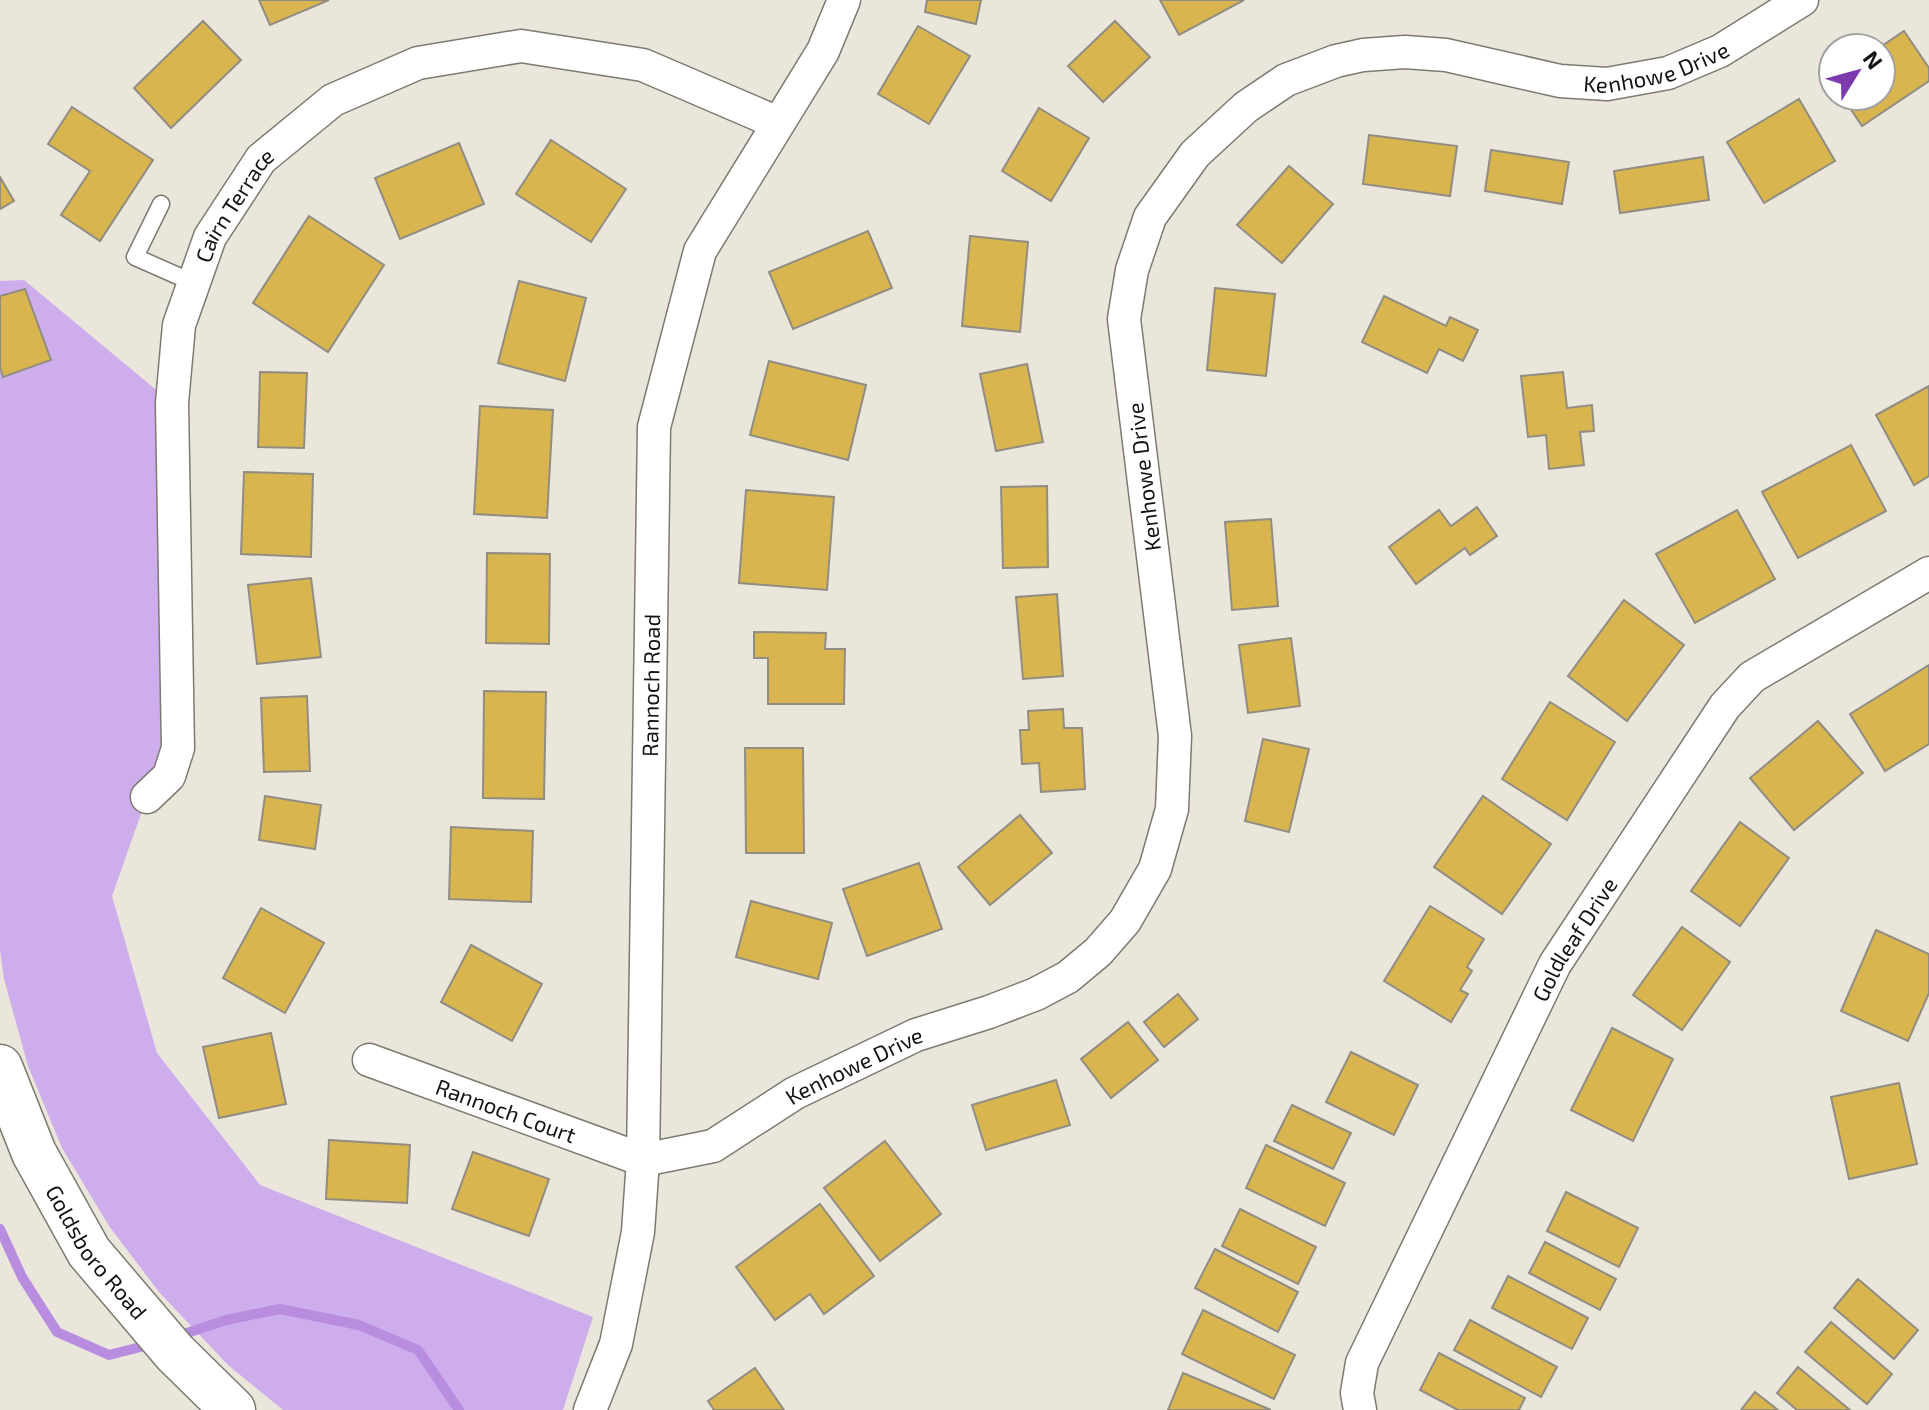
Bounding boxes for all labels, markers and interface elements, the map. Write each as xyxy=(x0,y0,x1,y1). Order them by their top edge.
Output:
north arrow xyxy=(1817,32,1897,112)
street label: Kenhowe Drive xyxy=(1583,36,1733,97)
text: N xyxy=(1859,45,1889,74)
street label: Cairn Terrace xyxy=(189,142,278,266)
street label: Kenhowe Drive xyxy=(1121,401,1165,553)
street label: Rannoch Road xyxy=(636,614,664,757)
street label: Goldleaf Drive xyxy=(1526,872,1622,1005)
street label: Kenhowe Drive xyxy=(780,1021,926,1109)
street label: Rannoch Court xyxy=(433,1073,580,1147)
street label: Goldsboro Road xyxy=(41,1180,153,1324)

